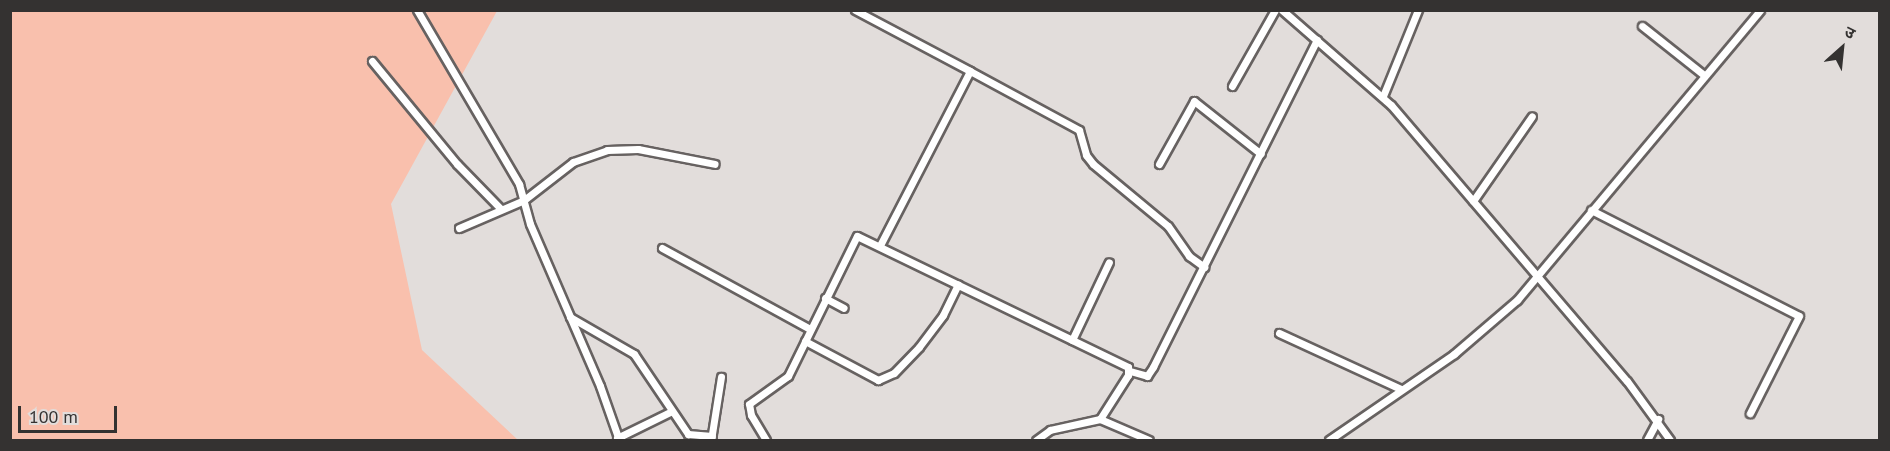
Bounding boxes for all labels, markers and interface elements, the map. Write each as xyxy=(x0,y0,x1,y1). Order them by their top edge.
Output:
north arrow xyxy=(1812,18,1872,78)
text: उ xyxy=(1841,21,1859,43)
scale bar xyxy=(21,394,120,432)
text: 100 m xyxy=(29,405,78,428)

